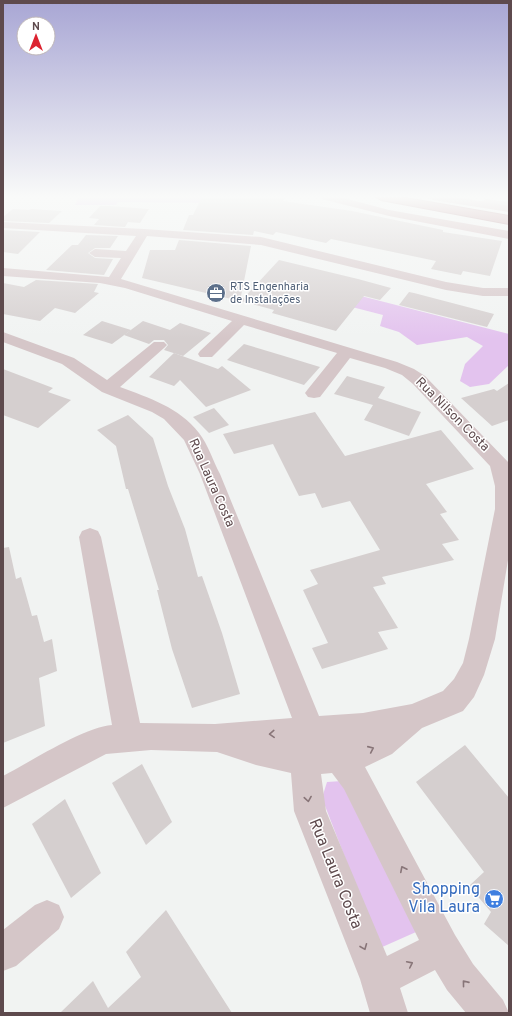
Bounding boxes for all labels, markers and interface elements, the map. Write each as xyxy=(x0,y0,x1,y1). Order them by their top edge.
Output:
north arrow xyxy=(16,16,56,56)
text: N xyxy=(32,20,40,34)
place label: RTS Engenharia de Instalações xyxy=(230,280,309,307)
office icon: RTS Engenharia de Instalações xyxy=(205,282,227,304)
street label: Rua Nilson Costa xyxy=(412,375,492,455)
street label: Rua Laura Costa xyxy=(184,436,238,530)
one-way arrow xyxy=(269,730,275,739)
one-way arrow xyxy=(366,746,374,754)
one-way arrow xyxy=(303,796,312,802)
street label: Rua Laura Costa xyxy=(304,816,366,932)
one-way arrow xyxy=(400,866,408,874)
place label: Shopping Vila Laura xyxy=(408,880,480,918)
supermarket icon: Shopping Vila Laura xyxy=(483,888,505,910)
one-way arrow xyxy=(360,943,368,950)
one-way arrow xyxy=(406,961,413,969)
one-way arrow xyxy=(463,981,470,988)

